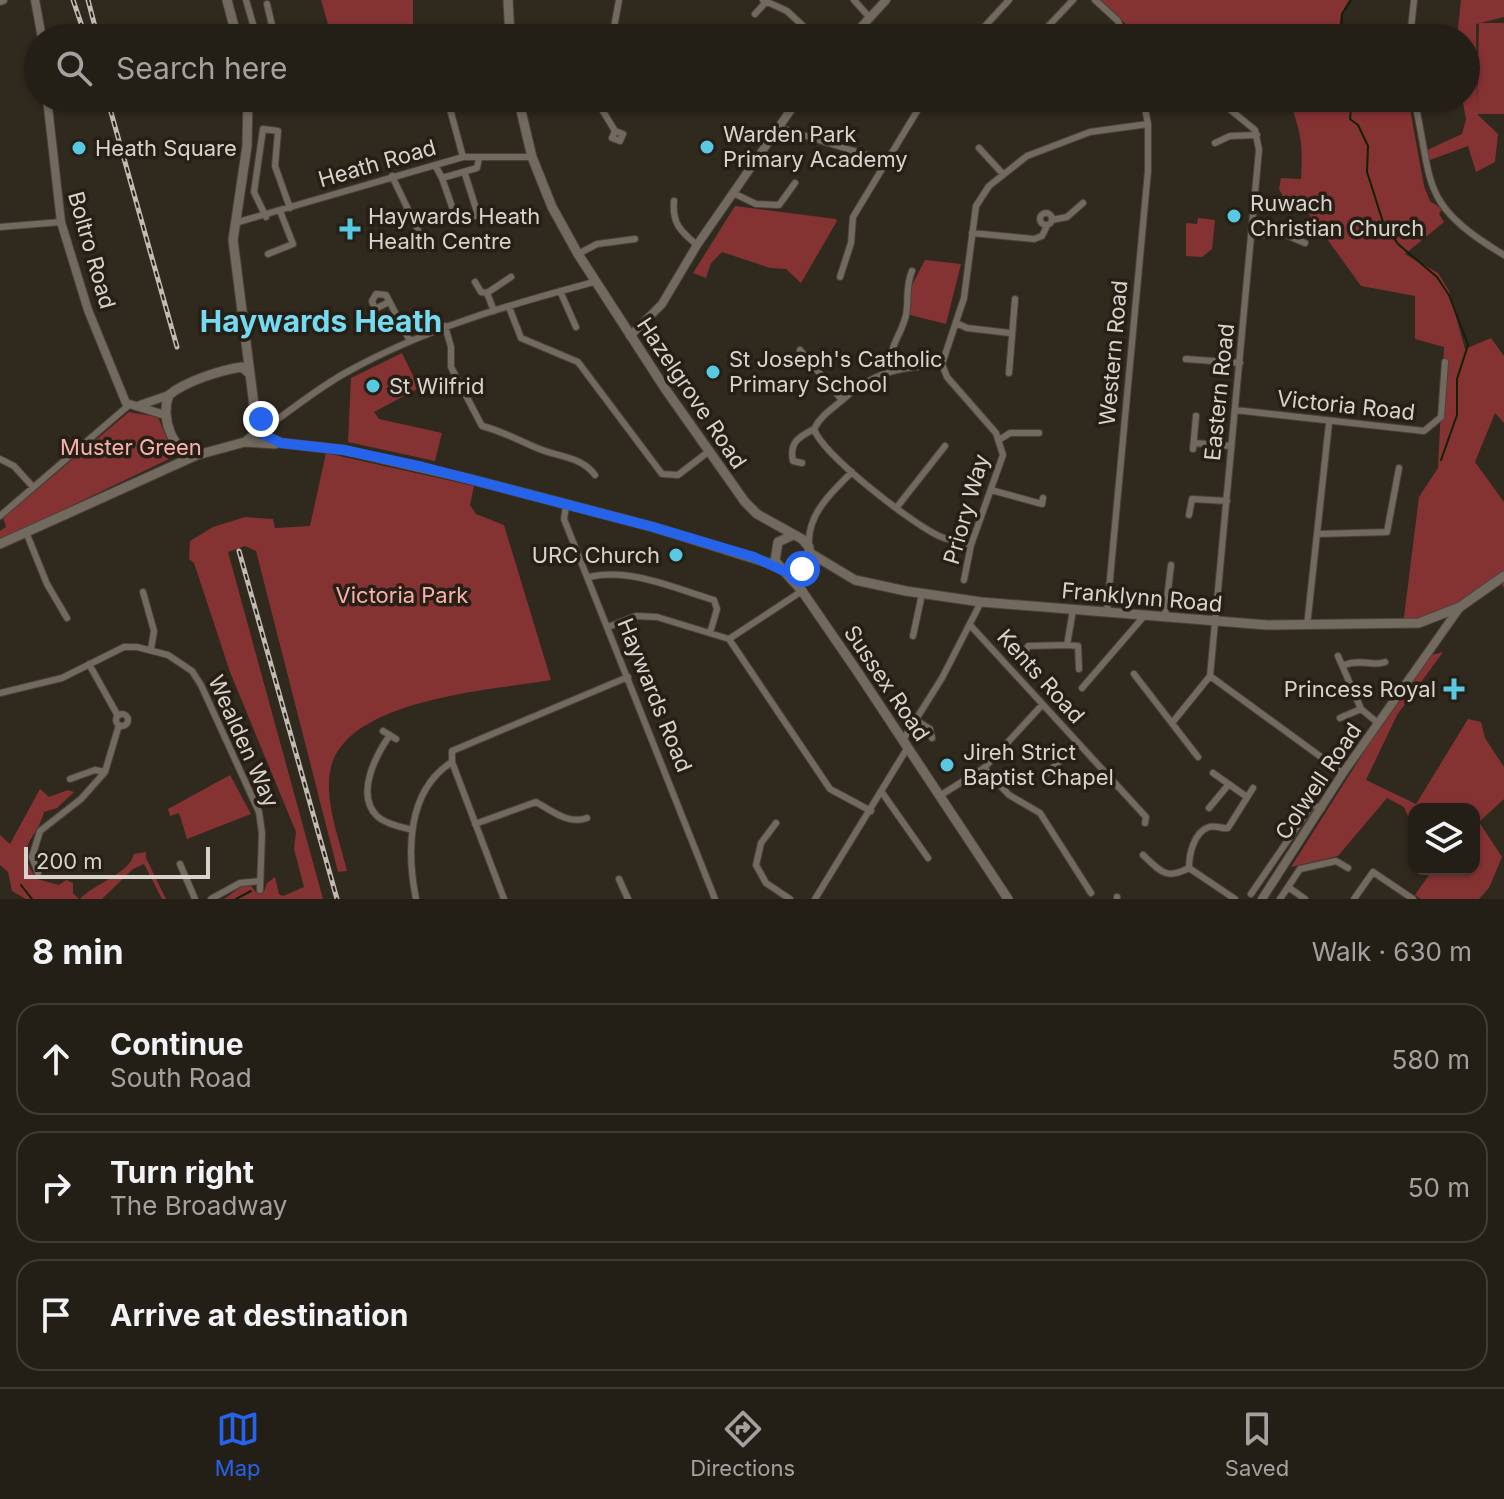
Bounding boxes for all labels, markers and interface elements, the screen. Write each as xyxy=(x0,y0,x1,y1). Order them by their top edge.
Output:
search box xyxy=(24,24,1480,112)
icon: search xyxy=(52,46,96,90)
text: Search here xyxy=(116,50,288,86)
place label: Warden Park Primary Academy xyxy=(723,121,908,172)
street label: Heath Road xyxy=(315,134,439,192)
place label: Heath Square xyxy=(95,135,237,161)
marker: Warden Park Primary Academy xyxy=(698,138,716,156)
marker: Heath Square xyxy=(70,139,88,157)
street label: Boltro Road xyxy=(63,188,121,312)
place label: Ruwach Christian Church xyxy=(1250,190,1424,241)
place label: Haywards Heath Health Centre xyxy=(368,203,540,254)
marker: Ruwach Christian Church xyxy=(1225,207,1243,225)
marker: Haywards Heath Health Centre xyxy=(339,218,361,240)
street label: Western Road xyxy=(1094,279,1132,427)
district label: Haywards Heath xyxy=(200,303,442,339)
street label: Hazelgrove Road xyxy=(632,312,752,474)
street label: Eastern Road xyxy=(1199,322,1239,462)
place label: St Joseph's Catholic Primary School xyxy=(729,346,943,397)
marker: St Joseph's Catholic Primary School xyxy=(704,363,722,381)
place label: St Wilfrid xyxy=(389,373,484,399)
marker: St Wilfrid xyxy=(364,377,382,395)
street label: Victoria Road xyxy=(1276,385,1416,425)
route end xyxy=(243,401,279,437)
park label: Muster Green xyxy=(60,434,202,460)
street label: Priory Way xyxy=(938,451,994,567)
place label: URC Church xyxy=(532,542,660,568)
marker: URC Church xyxy=(667,546,685,564)
route start xyxy=(784,551,820,587)
street label: Franklynn Road xyxy=(1061,577,1223,617)
park label: Victoria Park xyxy=(336,582,468,608)
street label: Haywards Road xyxy=(612,614,698,776)
street label: Sussex Road xyxy=(839,620,935,746)
street label: Kents Road xyxy=(992,624,1090,728)
street label: Wealden Way xyxy=(203,671,285,811)
place label: Princess Royal xyxy=(1284,676,1436,702)
marker: Princess Royal xyxy=(1443,678,1465,700)
street label: Colwell Road xyxy=(1269,718,1367,844)
place label: Jireh Strict Baptist Chapel xyxy=(963,739,1114,790)
marker: Jireh Strict Baptist Chapel xyxy=(938,756,956,774)
map controls xyxy=(1408,803,1480,875)
button: layers xyxy=(1408,803,1480,875)
scale bar xyxy=(24,843,210,879)
text: 200 m xyxy=(36,848,103,874)
text: 8 min xyxy=(32,931,124,972)
text: Walk · 630 m xyxy=(1312,936,1472,967)
text: Continue xyxy=(110,1026,244,1062)
icon: ahead xyxy=(34,1037,78,1081)
text: 580 m xyxy=(1392,1044,1470,1075)
text: South Road xyxy=(110,1062,252,1093)
text: Turn right xyxy=(110,1154,254,1190)
icon: right xyxy=(34,1165,78,1209)
text: 50 m xyxy=(1408,1172,1470,1203)
text: The Broadway xyxy=(110,1190,287,1221)
icon: arrive xyxy=(34,1293,78,1337)
text: Arrive at destination xyxy=(110,1297,408,1333)
tab: Map xyxy=(215,1407,261,1481)
tab: Directions xyxy=(690,1407,795,1481)
tab: Saved xyxy=(1225,1407,1289,1481)

